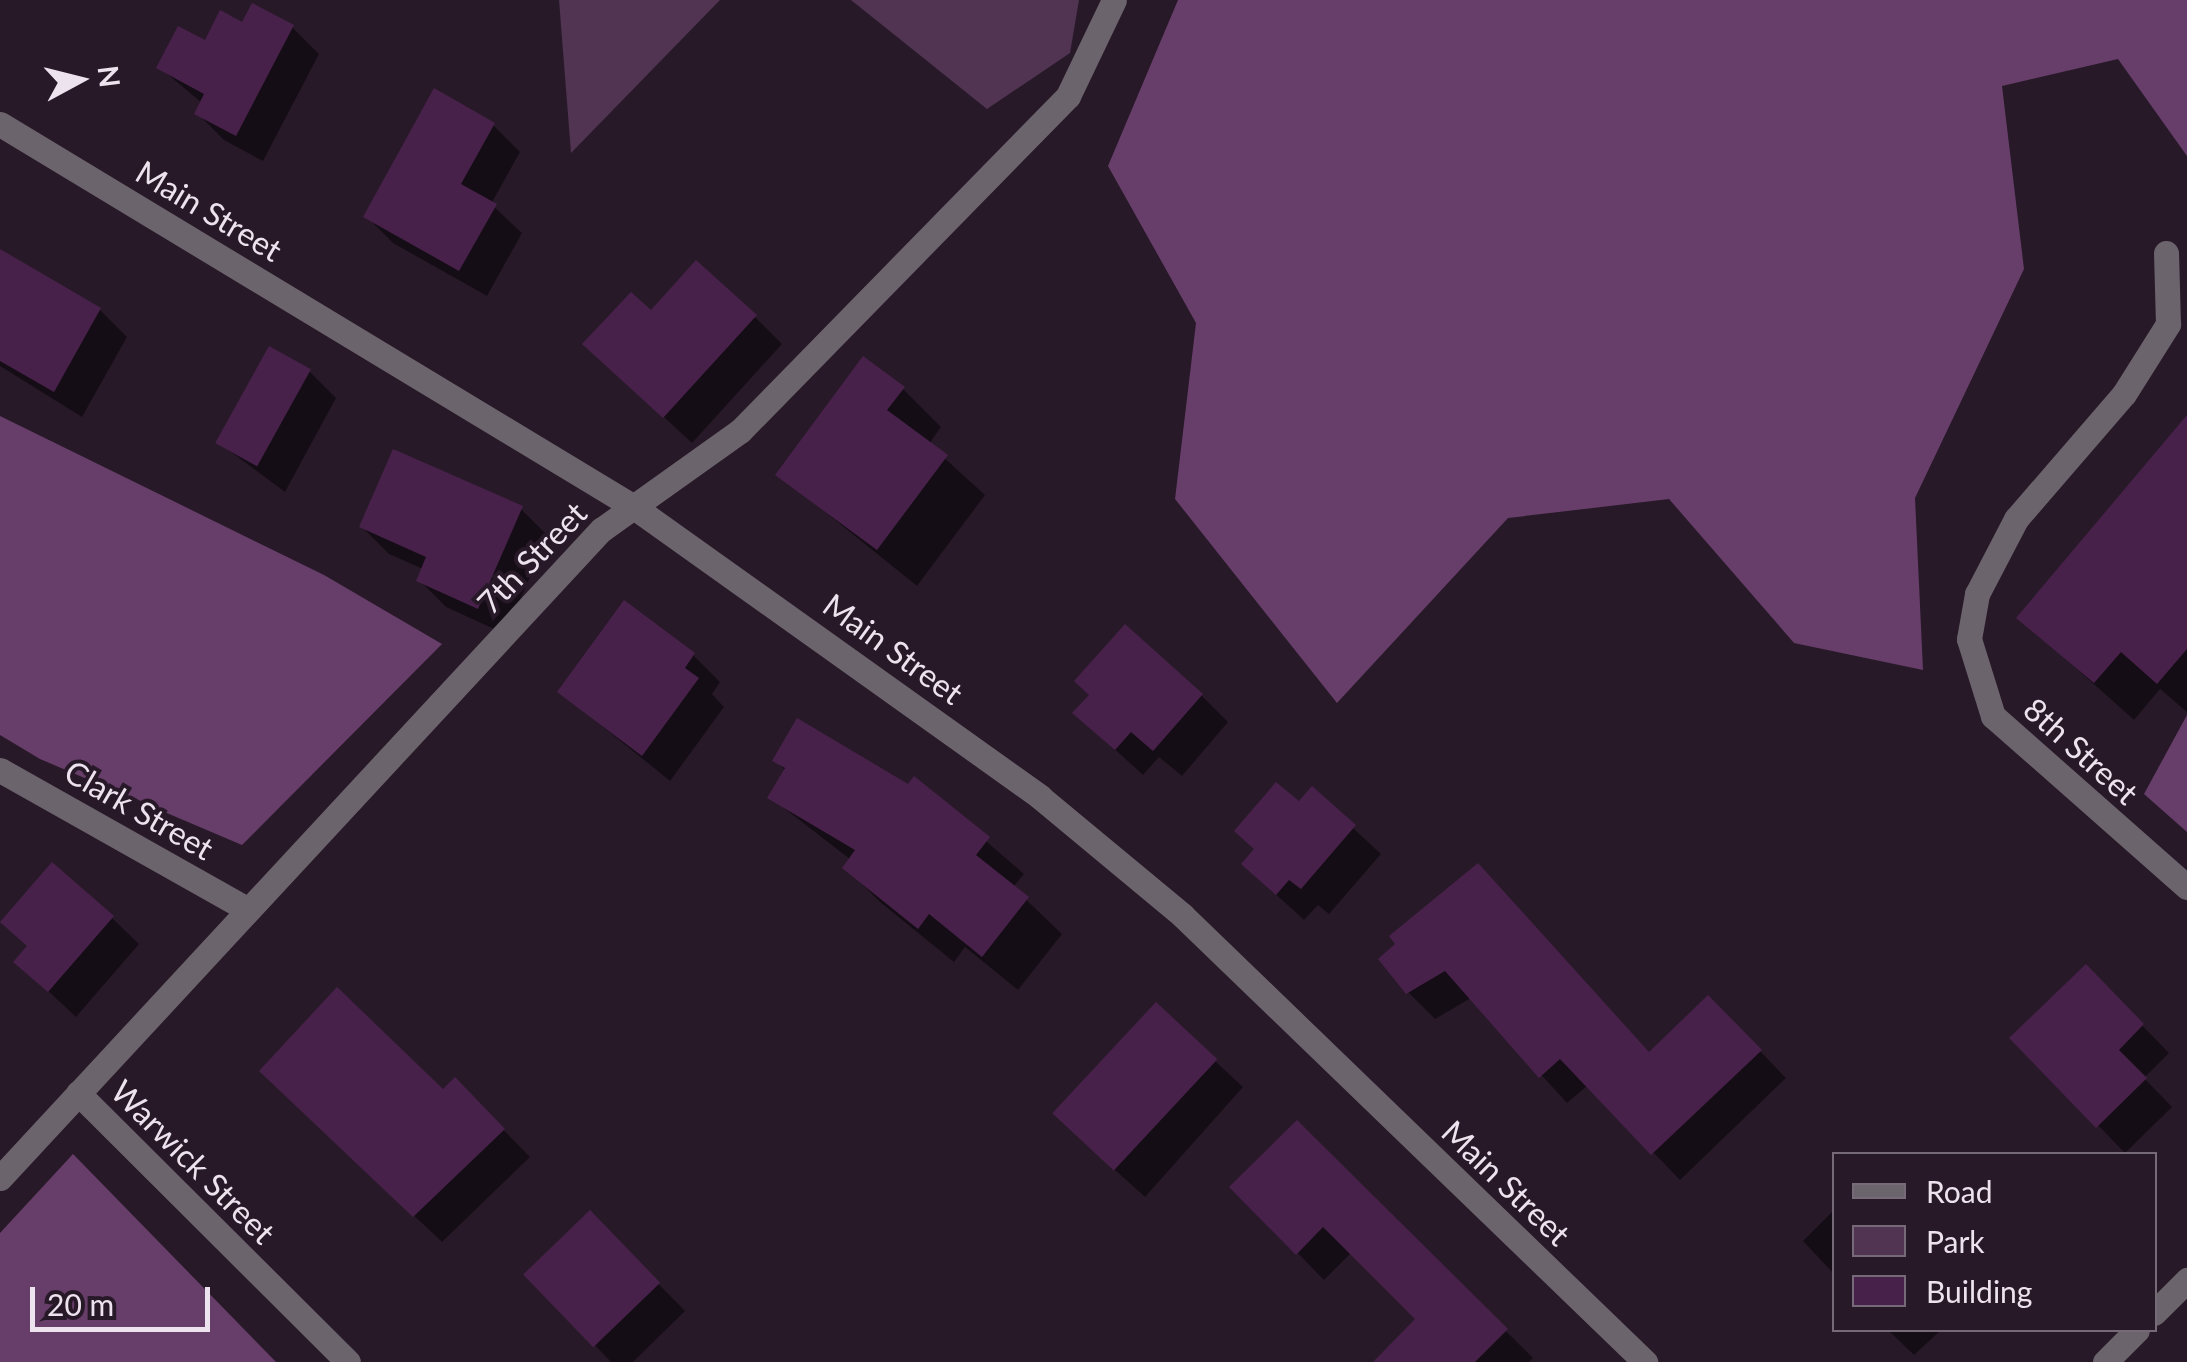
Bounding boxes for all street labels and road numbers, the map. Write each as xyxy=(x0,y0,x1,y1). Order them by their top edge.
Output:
street label: Main Street xyxy=(129,153,289,269)
street label: 7th Street xyxy=(469,494,595,622)
street label: Main Street xyxy=(816,586,970,712)
street label: 8th Street xyxy=(2016,690,2146,812)
street label: Clark Street xyxy=(58,752,220,868)
street label: Warwick Street xyxy=(103,1072,283,1252)
street label: Main Street xyxy=(1434,1113,1578,1253)

